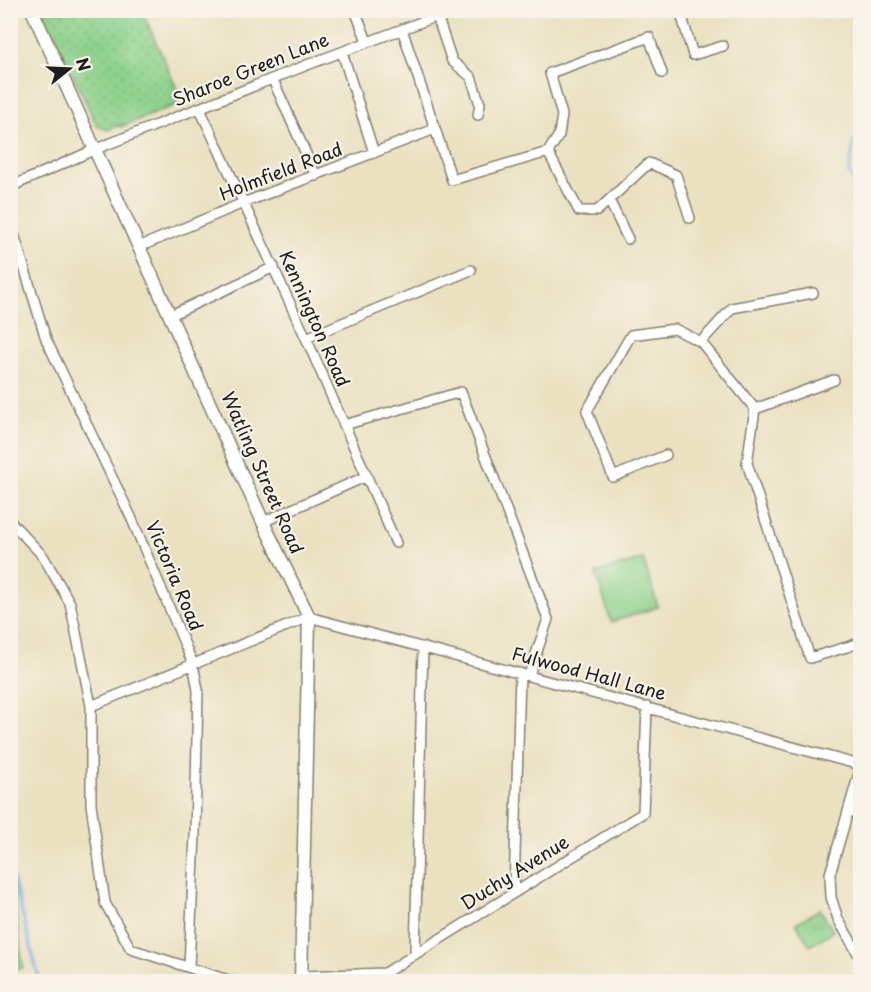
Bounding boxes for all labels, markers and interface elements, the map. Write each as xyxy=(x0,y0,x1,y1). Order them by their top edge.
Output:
street label: Sharoe Green Lane xyxy=(168,25,333,112)
north arrow xyxy=(39,39,99,99)
text: N xyxy=(71,54,98,74)
street label: Holmfield Road xyxy=(215,135,346,207)
street label: Kennington Road xyxy=(273,246,358,391)
street label: Watling Street Road xyxy=(215,387,311,558)
street label: Victoria Road xyxy=(140,516,211,635)
street label: Fulwood Hall Lane xyxy=(509,639,670,706)
street label: Duchy Avenue xyxy=(455,828,574,916)

